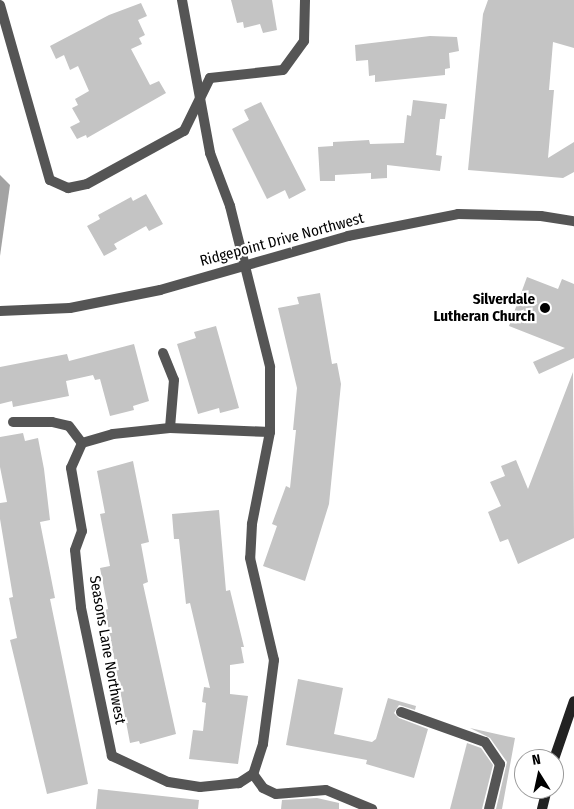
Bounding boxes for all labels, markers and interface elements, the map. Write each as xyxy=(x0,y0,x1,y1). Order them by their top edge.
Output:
street label: Ridgepoint Drive Northwest xyxy=(198,209,366,271)
place label: Silverdale Lutheran Church xyxy=(433,290,535,325)
marker: Silverdale Lutheran Church xyxy=(539,302,551,314)
street label: Seasons Lane Northwest xyxy=(85,574,129,726)
north arrow xyxy=(514,749,564,799)
text: N xyxy=(531,751,542,769)

